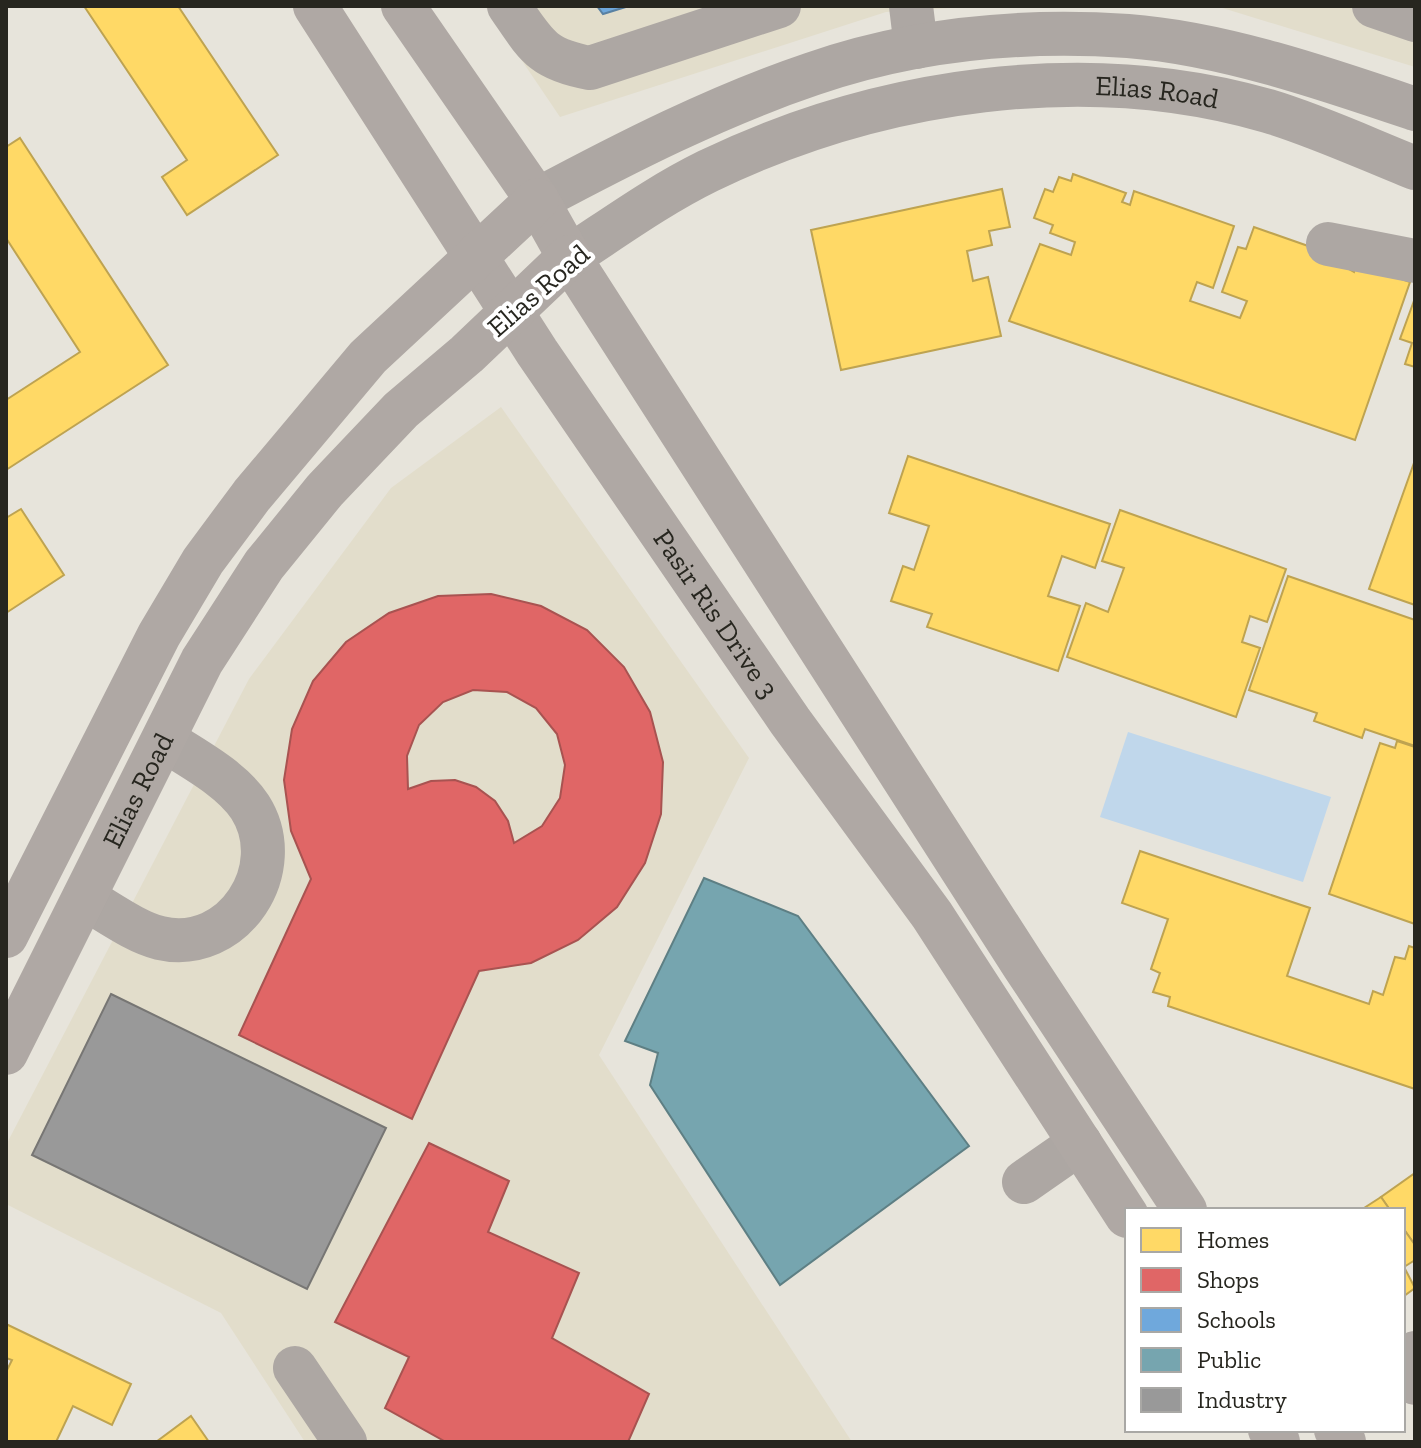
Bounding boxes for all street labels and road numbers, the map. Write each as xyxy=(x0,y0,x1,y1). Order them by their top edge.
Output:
street label: Elias Road xyxy=(1095,69,1222,115)
street label: Elias Road xyxy=(481,237,596,344)
street label: Pasir Ris Drive 3 xyxy=(646,523,785,704)
street label: Elias Road xyxy=(95,727,180,853)

